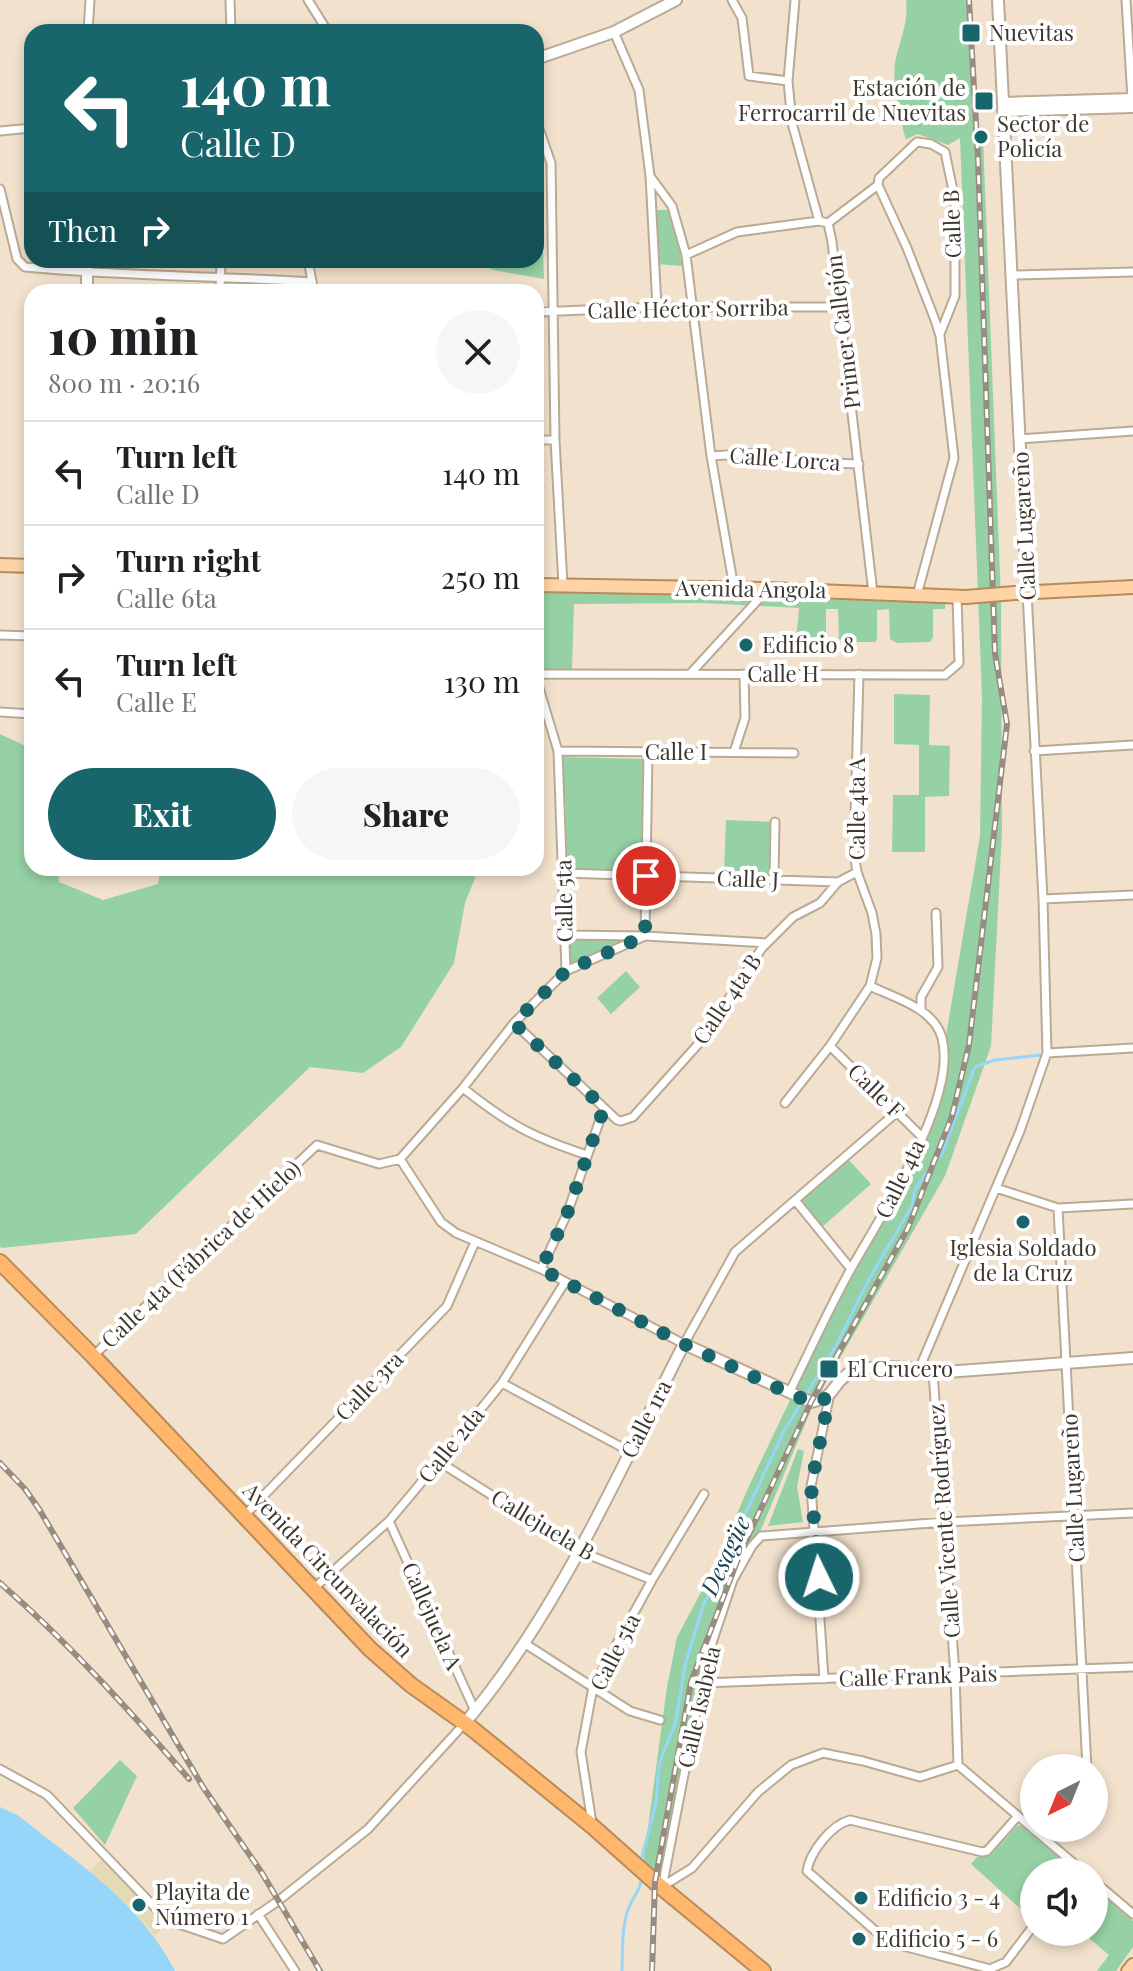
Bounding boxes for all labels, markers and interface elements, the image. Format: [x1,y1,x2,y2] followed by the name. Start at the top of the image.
[989,17,1074,47] place label: Nuevitas
[960,22,982,44] marker: Nuevitas
[180,46,331,121] text: 140 m
[48,56,152,160] icon: left
[738,72,966,127] place label: Estación de Ferrocarril de Nuevitas
[973,90,995,112] marker: Estación de Ferrocarril de Nuevitas
[997,108,1089,163] place label: Sector de Policía
[180,118,296,166] text: Calle D
[972,128,990,146] marker: Sector de Policía
[935,189,967,259] street label: Calle B
[133,208,177,252] icon: right
[48,210,117,250] text: Then
[818,253,866,411] street label: Primer Callejón
[587,291,789,325] street label: Calle Héctor Sorriba
[48,303,198,367] text: 10 min
[436,310,520,394] button: close
[48,365,200,400] text: 800 m · 20:16
[116,436,237,476] text: Turn left
[729,439,842,477] street label: Calle Lorca
[48,451,92,495] icon: left
[1004,451,1042,601] street label: Calle Lugareño
[442,453,520,493] text: 140 m
[116,476,200,511] text: Calle D
[116,540,261,580] text: Turn right
[48,555,92,599] icon: right
[441,557,520,597] text: 250 m
[674,572,827,604] street label: Avenida Angola
[116,580,217,615] text: Calle 6ta
[762,629,854,659] place label: Edificio 8
[737,636,755,654] marker: Edificio 8
[116,644,237,684] text: Turn left
[747,658,819,688] street label: Calle H
[48,659,92,703] icon: left
[444,661,520,701] text: 130 m
[116,684,197,719] text: Calle E
[645,736,707,766] street label: Calle I
[841,758,871,860] street label: Calle 4ta A
[48,768,276,860] button: Exit
[292,768,520,860] button: Share
[612,842,680,910] pin
[624,854,668,898] icon: arrive
[547,859,579,943] street label: Calle 5ta
[716,862,780,894] street label: Calle J
[685,947,767,1050] street label: Calle 4ta B
[842,1056,911,1125] street label: Calle F
[867,1134,931,1223] street label: Calle 4ta
[94,1153,307,1354] street label: Calle 4ta (Fábrica de Hielo)
[1014,1213,1032,1231] marker: Iglesia Soldado de la Cruz
[950,1232,1096,1287] place label: Iglesia Soldado de la Cruz
[328,1344,409,1427] street label: Calle 3ra
[847,1353,953,1383] place label: El Crucero
[818,1358,840,1380] marker: El Crucero
[613,1374,678,1463] street label: Calle 1ra
[410,1400,490,1489] street label: Calle 2da
[920,1403,966,1639] street label: Calle Vicente Rodríguez
[1053,1413,1091,1563] street label: Calle Lugareño
[236,1475,420,1663] street label: Avenida Circunvalación
[486,1482,601,1567] street label: Callejuela B
[691,1510,756,1601] water label: Desagüe
[777,1535,861,1619] position arrow
[396,1557,470,1674] street label: Callejuela A
[582,1608,646,1695] street label: Calle 5ta
[669,1643,727,1771] street label: Calle Isabela
[838,1657,998,1693] street label: Calle Frank Pais
[1020,1754,1108,1842] north arrow
[1020,1754,1108,1946] map controls
[1020,1858,1108,1946] button: sound
[155,1876,250,1931] place label: Playita de Número 1
[877,1882,1000,1912] place label: Edificio 3 - 4
[852,1889,870,1907] marker: Edificio 3 - 4
[130,1896,148,1914] marker: Playita de Número 1
[875,1923,998,1953] place label: Edificio 5 - 6
[850,1930,868,1948] marker: Edificio 5 - 6

